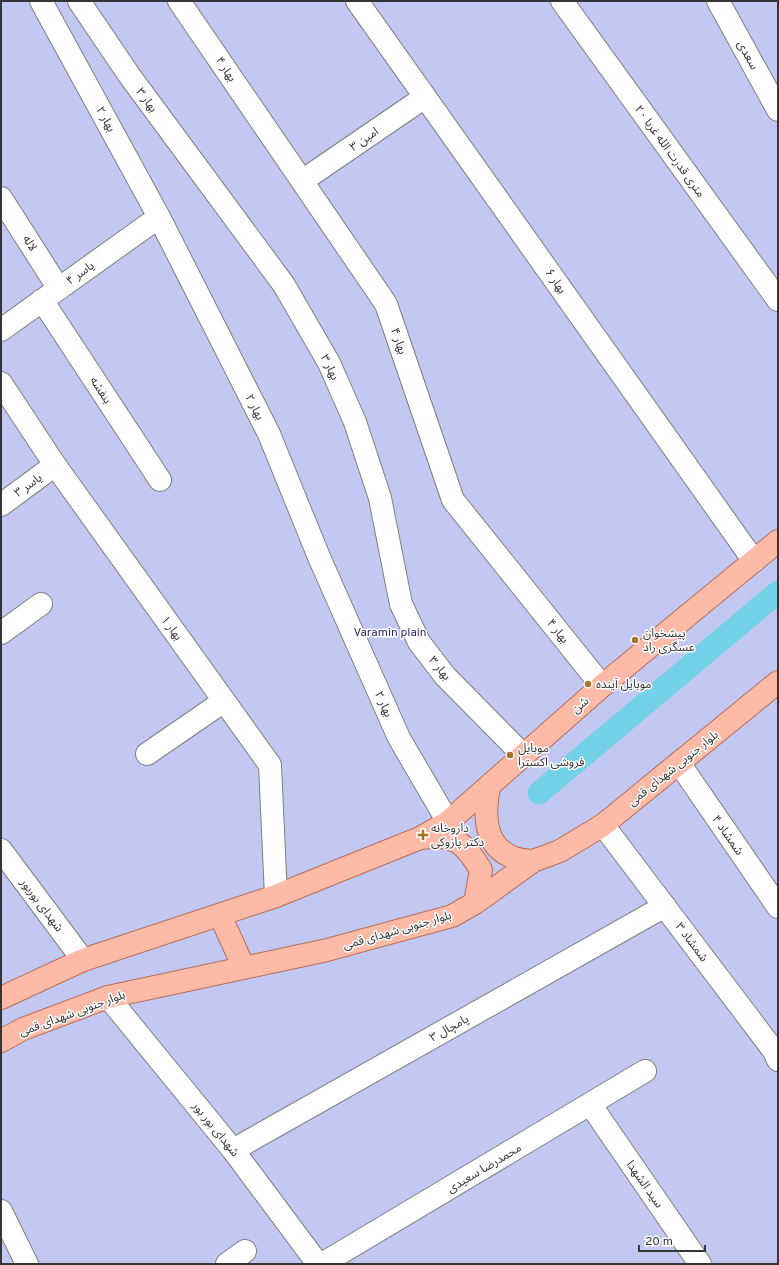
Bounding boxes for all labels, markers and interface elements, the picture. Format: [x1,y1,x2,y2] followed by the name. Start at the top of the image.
[733,38,762,73] street label: سعدی
[211,54,239,85] street label: بهار ۴
[132,85,161,116] street label: بهار ۳
[630,102,708,201] street label: ۲۰ متری قدرت الله غربا
[92,104,119,135] street label: بهار ۲
[347,124,382,156] street label: امین ۳
[18,233,40,255] street label: لاله
[63,258,98,289] street label: یاسر ۴
[541,266,569,297] street label: بهار ۶
[386,326,410,357] street label: بهار ۴
[316,352,342,383] street label: بهار ۳
[85,374,115,407] street label: بنفشه
[241,392,267,423] street label: بهار ۲
[11,470,46,501] street label: یاسر ۳
[157,613,186,644] street label: بهار ۱
[543,616,572,647] street label: بهار ۴
[353,625,427,641] park label: Varamin plain
[643,626,695,656] place label: پیشخوان عسگری راد
[630,635,640,645] marker: پیشخوان عسگری راد
[424,653,454,684] street label: بهار ۳
[596,677,652,693] place label: موبایل آینده
[583,679,593,689] marker: موبایل آینده
[370,689,396,720] street label: بهار ۲
[569,694,593,718] street label: شن
[625,727,722,810] street label: بلوار جنوبی شهدای قمی
[518,741,584,771] place label: موبایل فروشی اکسترا
[505,750,515,760] marker: موبایل فروشی اکسترا
[708,812,747,859] street label: شمشاد ۴
[431,821,485,851] place label: داروخانه دکتر پازوکی
[418,830,428,840] marker: داروخانه دکتر پازوکی
[15,875,67,936] street label: شهدای بوربور
[341,908,453,954] street label: بلوار جنوبی شهدای قمی
[671,920,711,966] street label: شمشاد ۳
[17,987,128,1041] street label: بلوار جنوبی شهدای قمی
[427,1012,472,1046] street label: پامچال ۳
[188,1098,242,1160] street label: شهدای بور بور
[444,1140,525,1197] street label: محمدرضا سعیدی
[622,1158,666,1212] street label: سید الشهدا
[639,1227,705,1253] scale bar
[645,1234,673,1250] text: 20 m

